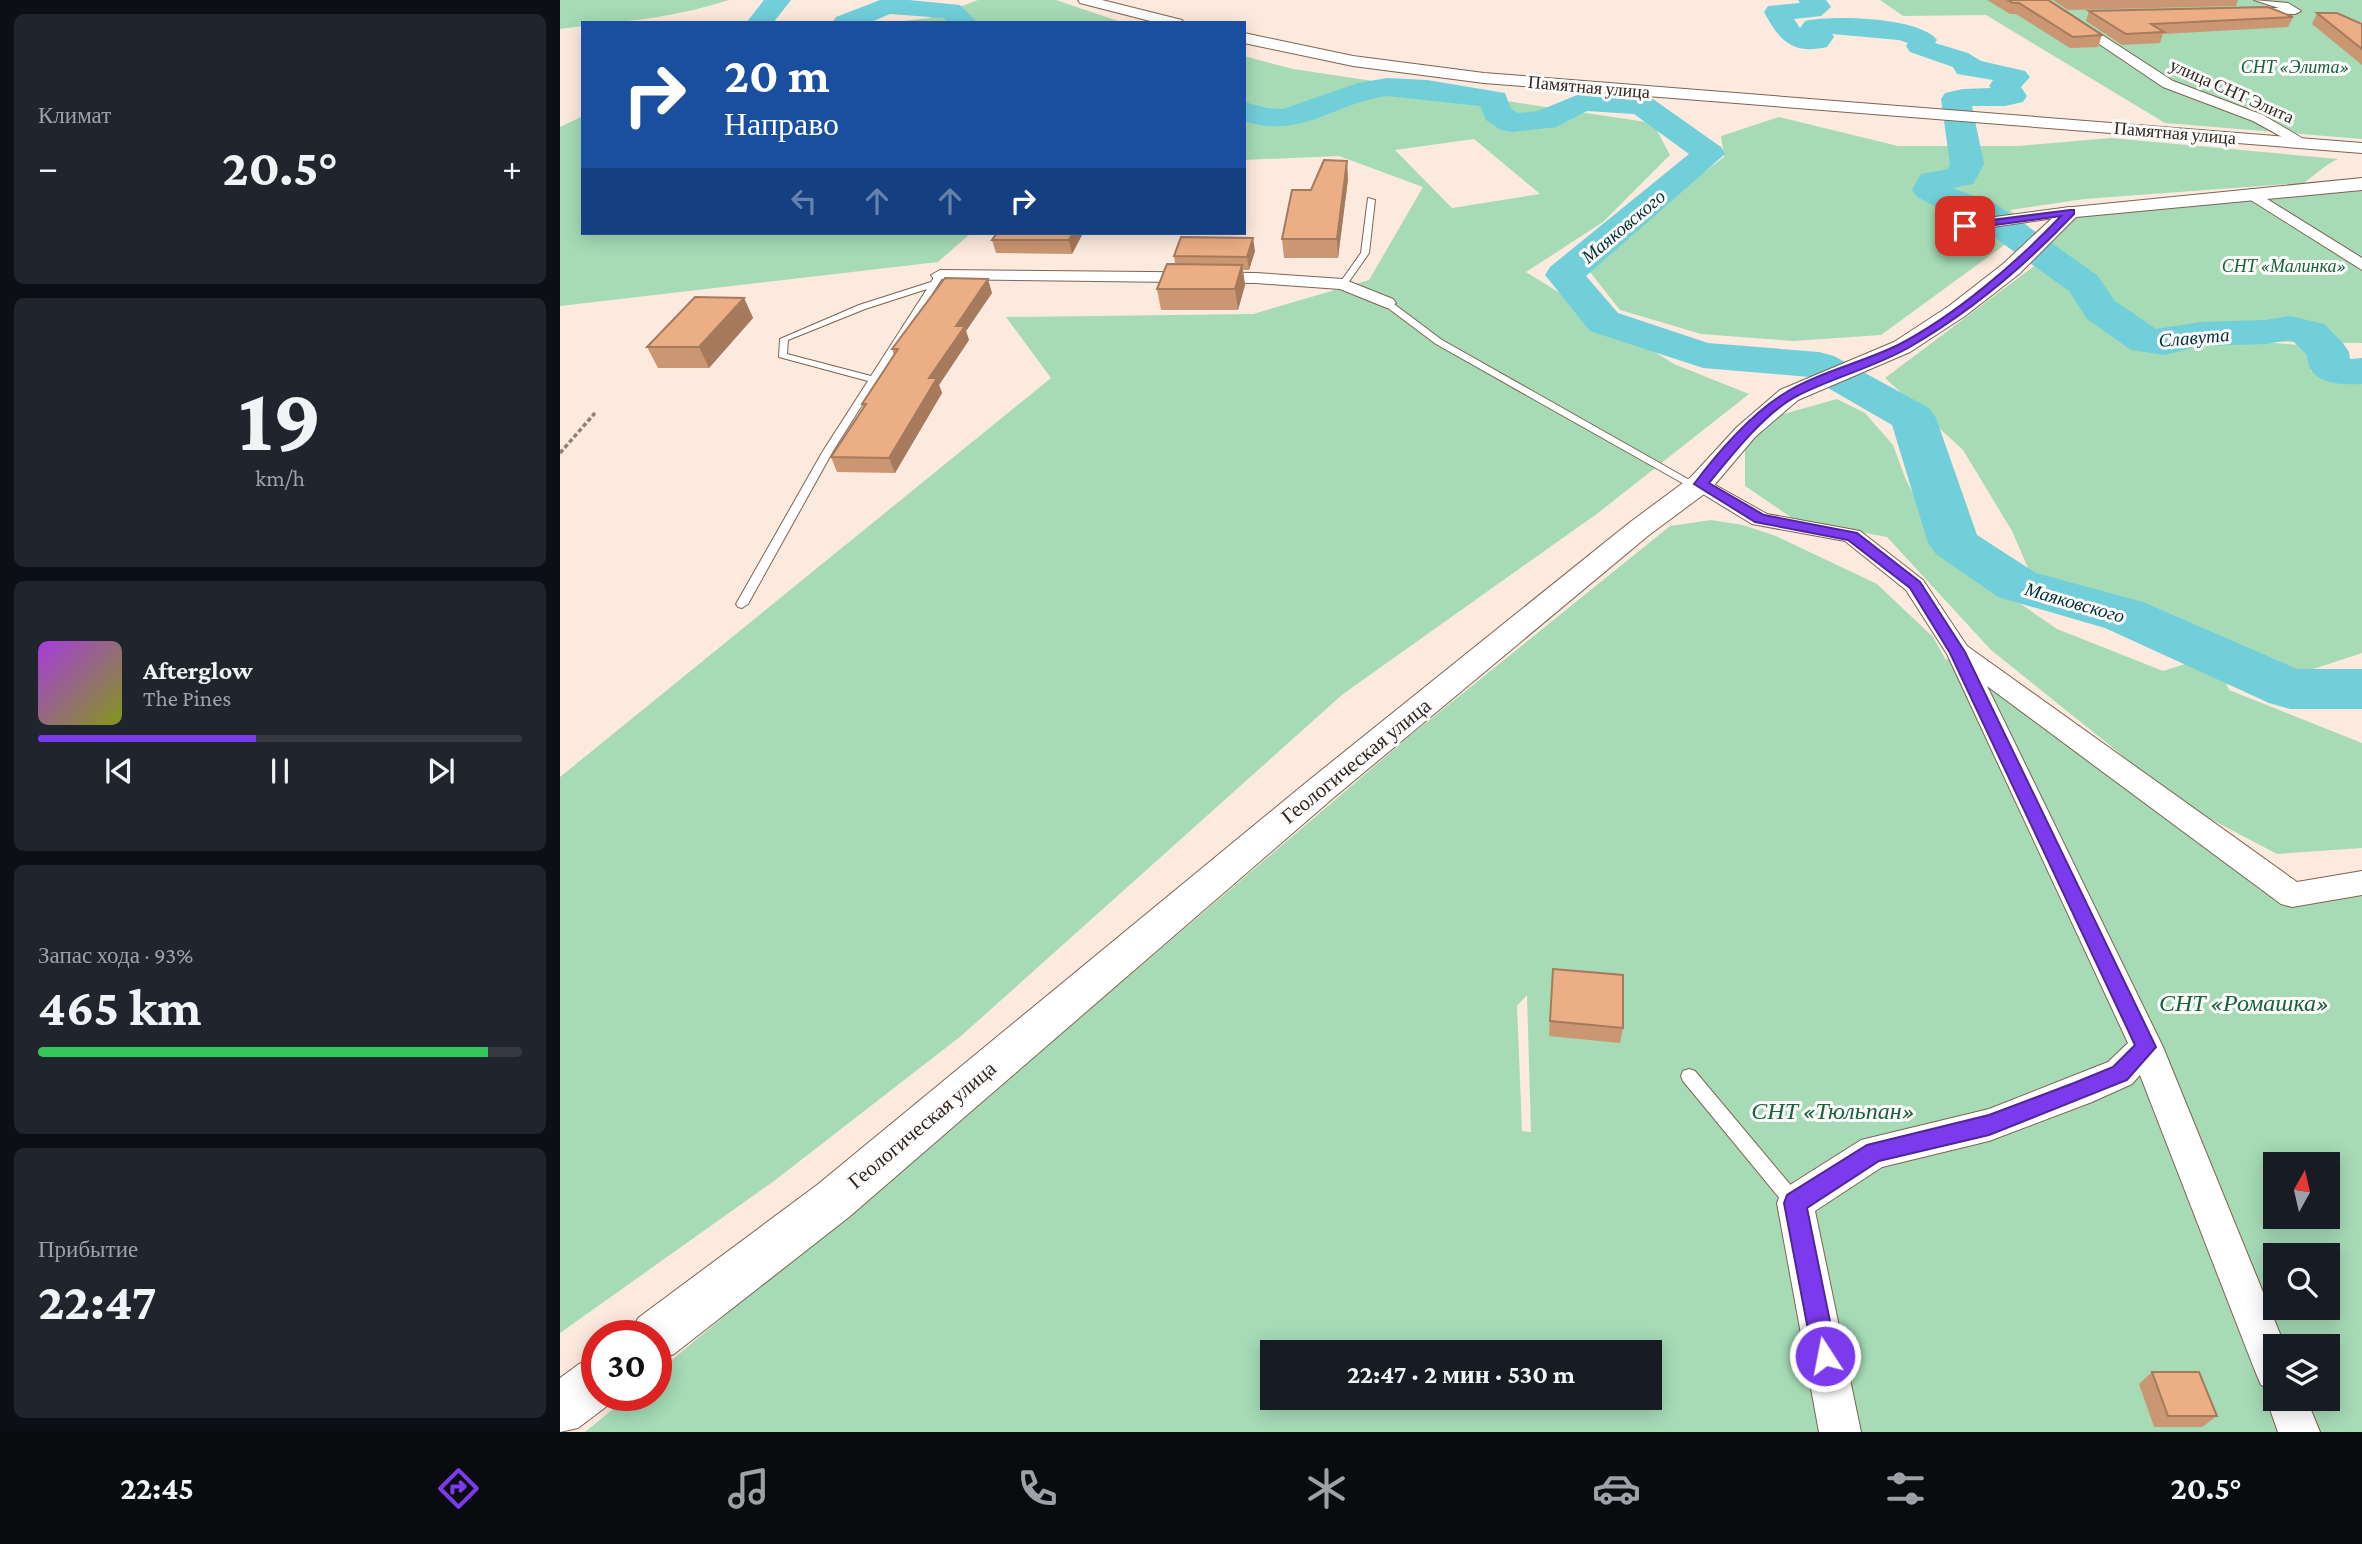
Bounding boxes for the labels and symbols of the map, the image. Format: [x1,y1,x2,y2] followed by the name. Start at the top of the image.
[2167,55,2297,127] street label: улица СНТ Элита
[2241,57,2349,77] park label: СНТ «Элита»
[1527,72,1651,102] street label: Памятная улица
[2113,118,2237,148] street label: Памятная улица
[1577,185,1669,268] water label: Маяковского
[1935,196,1995,256] pin
[2222,256,2346,276] park label: СНТ «Малинка»
[2158,324,2230,351] water label: Славута
[2022,578,2127,627] water label: Маяковского
[1276,693,1436,829] street label: Геологическая улица
[2159,989,2329,1016] park label: СНТ «Ромашка»
[843,1056,1001,1194] street label: Геологическая улица
[1751,1097,1915,1124] park label: СНТ «Тюльпан»
[2263,1152,2340,1228] north arrow
[1788,1319,1862,1393] position arrow
[581,1320,672,1411] speed limit sign: 30

